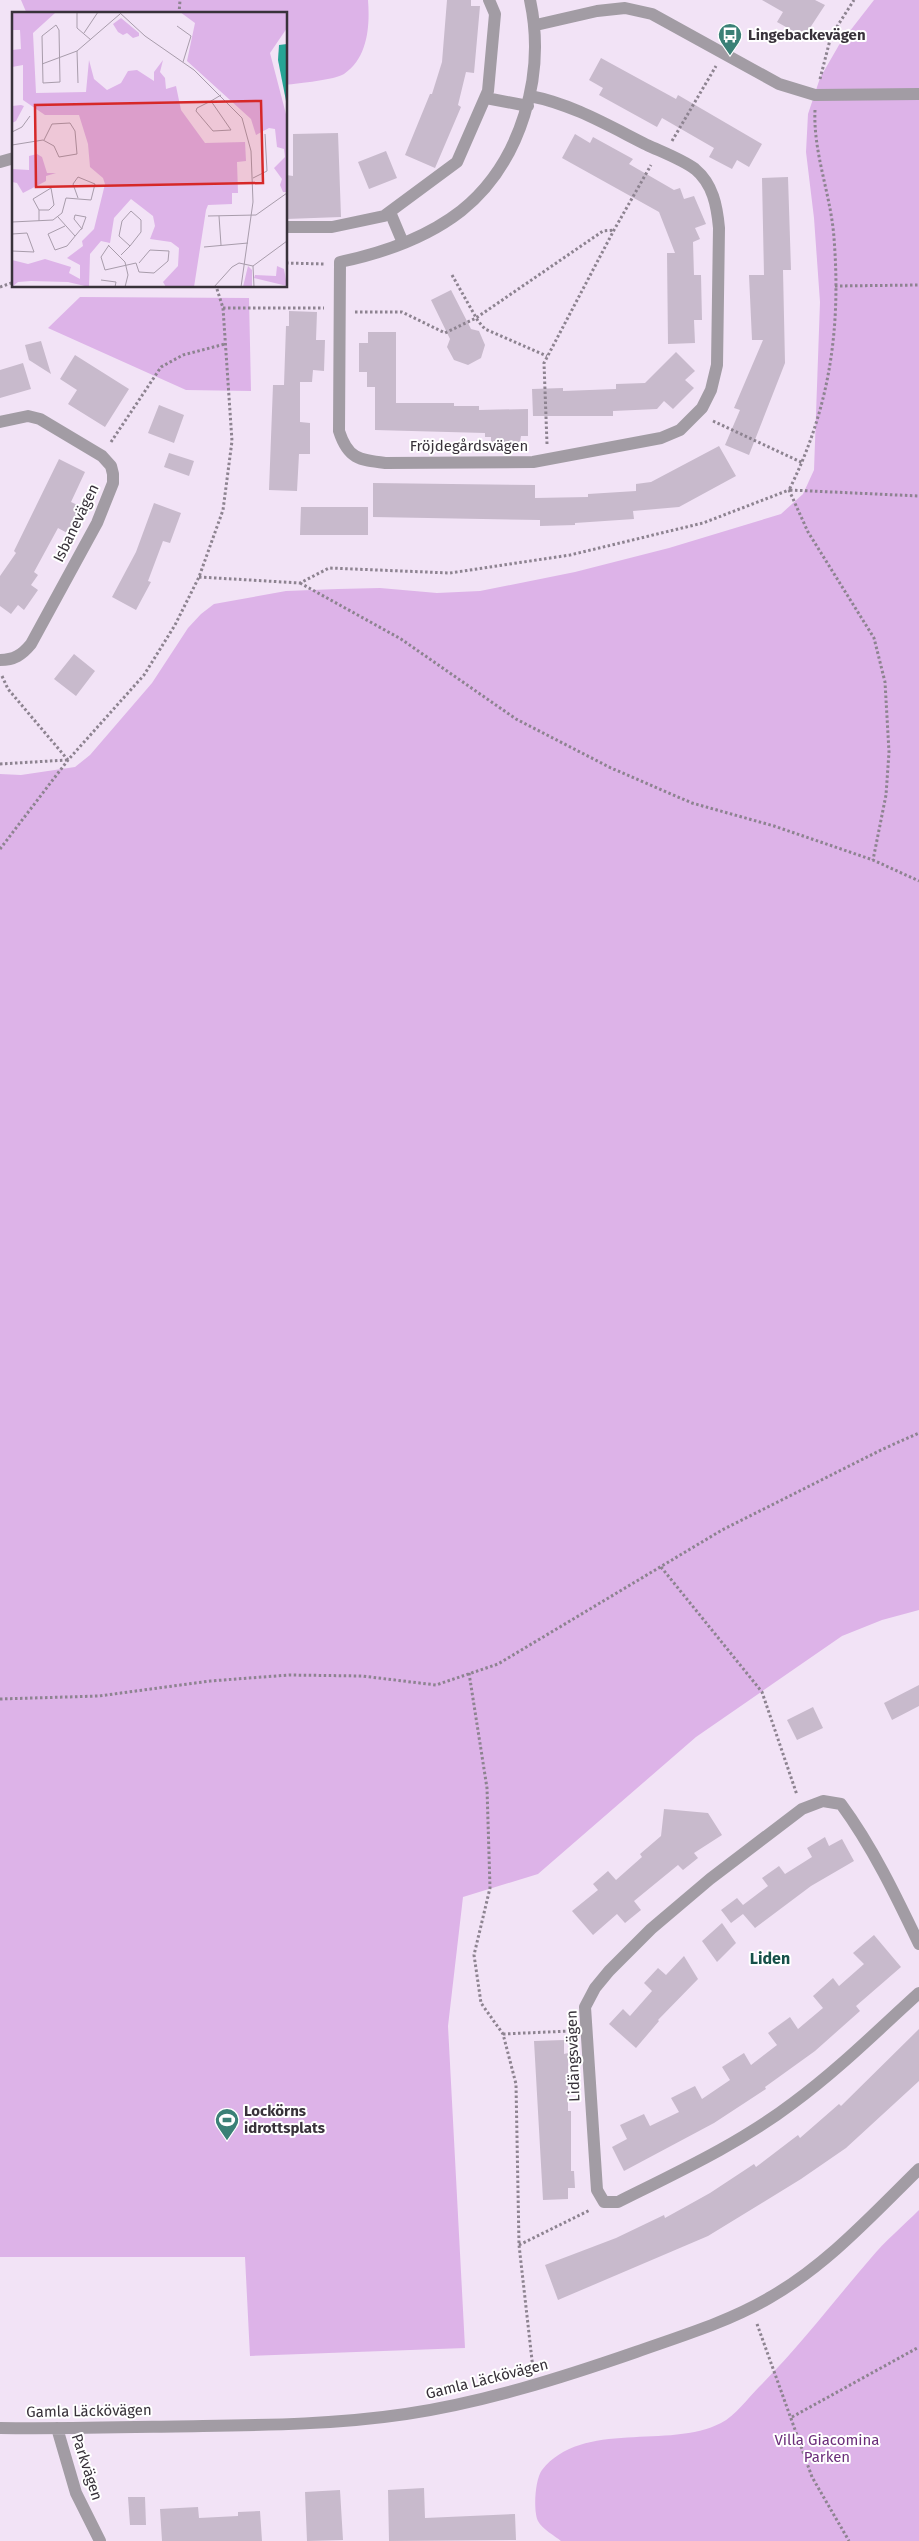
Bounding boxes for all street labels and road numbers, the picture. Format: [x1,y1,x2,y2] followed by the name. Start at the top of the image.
[410,437,528,455] street label: Fröjdegårdsvägen
[49,481,103,565] street label: Isbanevägen
[562,2010,584,2102] street label: Lidängsvägen
[424,2355,550,2403] street label: Gamla Läckövägen
[26,2401,152,2421] street label: Gamla Läckövägen
[68,2431,106,2503] street label: Parkvägen

